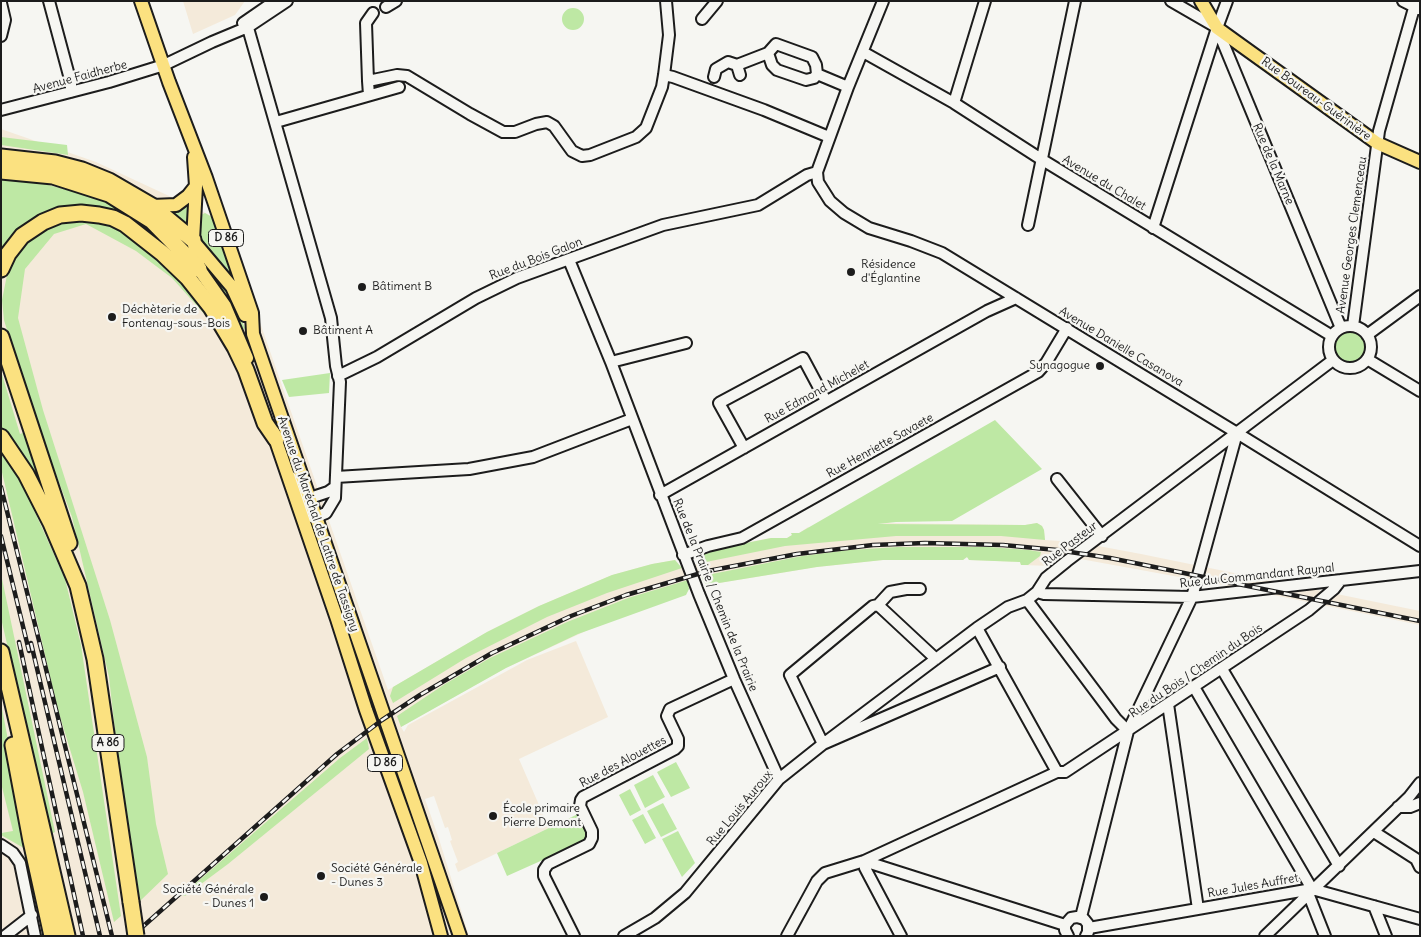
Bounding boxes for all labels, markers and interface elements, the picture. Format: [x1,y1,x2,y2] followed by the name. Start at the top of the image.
[1258,54,1374,144] street label: Rue Boureau-Guérinière
[31,57,129,97] street label: Avenue Faidherbe
[1249,121,1297,207] street label: Rue de la Marne
[1060,152,1148,214] street label: Avenue du Chalet
[1334,156,1370,314] street label: Avenue Georges Clemenceau
[208,230,244,247] road number: D 86
[488,235,584,283] street label: Rue du Bois Galon
[861,258,920,286] place label: Résidence d'Églantine
[845,266,857,278] marker: Résidence d'Églantine
[372,280,432,294] place label: Bâtiment B
[356,281,368,293] marker: Bâtiment B
[122,303,230,331] place label: Déchèterie de Fontenay-sous-Bois
[1056,304,1186,390] street label: Avenue Danielle Casanova
[106,311,118,323] marker: Déchèterie de Fontenay-sous-Bois
[313,324,373,338] place label: Bâtiment A
[297,325,309,337] marker: Bâtiment A
[762,357,872,427] street label: Rue Edmond Michelet
[1029,359,1090,373] place label: Synagogue
[1094,360,1106,372] marker: Synagogue
[824,411,936,481] street label: Rue Henriette Savaete
[274,414,362,634] street label: Avenue du Maréchal de Lattre de Tassigny
[670,496,760,694] street label: Rue de la Prairie / Chemin de la Prairie
[1040,519,1100,569] street label: Rue Pasteur
[1179,561,1335,591] street label: Rue du Commandant Raynal
[1127,621,1265,721] street label: Rue du Bois / Chemin du Bois
[577,733,669,791] street label: Rue des Alouettes
[92,734,124,751] road number: A 86
[368,754,402,771] road number: D 86
[704,767,776,849] street label: Rue Louis Auroux
[503,802,581,830] place label: École primaire Pierre Demont
[487,810,499,822] marker: École primaire Pierre Demont
[331,862,422,890] place label: Société Générale - Dunes 3
[315,870,327,882] marker: Société Générale - Dunes 3
[1206,871,1300,901] street label: Rue Jules Auffret
[163,883,254,911] place label: Société Générale - Dunes 1
[258,891,270,903] marker: Société Générale - Dunes 1

